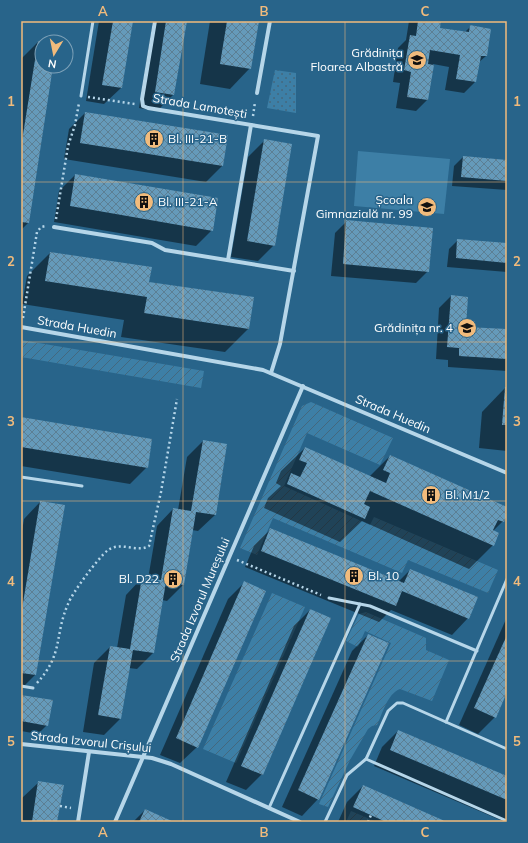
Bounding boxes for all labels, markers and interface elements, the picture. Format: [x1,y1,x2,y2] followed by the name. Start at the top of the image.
[98,3,108,19] text: A
[260,3,269,19] text: B
[421,3,430,19] text: C
[34,34,74,74] north arrow
[310,45,403,74] place label: Grădinița Floarea Albastră
[406,49,428,71] school or university icon: Grădinița Floarea Albastră
[47,56,58,71] text: N
[152,90,248,122] street label: Strada Lamotești
[7,93,15,109] text: 1
[513,93,521,109] text: 1
[143,128,165,150] building icon: Bl. III-21-B
[168,131,227,146] place label: Bl. III-21-B
[133,191,155,213] building icon: Bl. III-21-A
[316,192,413,221] place label: Școala Gimnazială nr. 99
[158,194,218,209] place label: Bl. III-21-A
[416,196,438,218] school or university icon: Școala Gimnazială nr. 99
[7,253,15,269] text: 2
[513,253,521,269] text: 2
[36,312,118,341] street label: Strada Huedin
[456,317,478,339] school or university icon: Grădinița nr. 4
[374,320,453,336] place label: Grădinița nr. 4
[353,391,433,436] street label: Strada Huedin
[7,413,15,429] text: 3
[513,413,521,429] text: 3
[420,484,442,506] building icon: Bl. M1/2
[445,487,490,502] place label: Bl. M1/2
[166,535,234,665] street label: Strada Izvorul Mureșului
[343,565,365,587] building icon: Bl. 10
[162,568,184,590] building icon: Bl. D22
[368,568,399,583] place label: Bl. 10
[119,571,159,586] place label: Bl. D22
[7,573,15,589] text: 4
[513,573,521,589] text: 4
[30,728,152,756] street label: Strada Izvorul Crișului
[7,733,15,749] text: 5
[513,733,521,749] text: 5
[98,824,108,840] text: A
[260,824,269,840] text: B
[421,824,430,840] text: C

